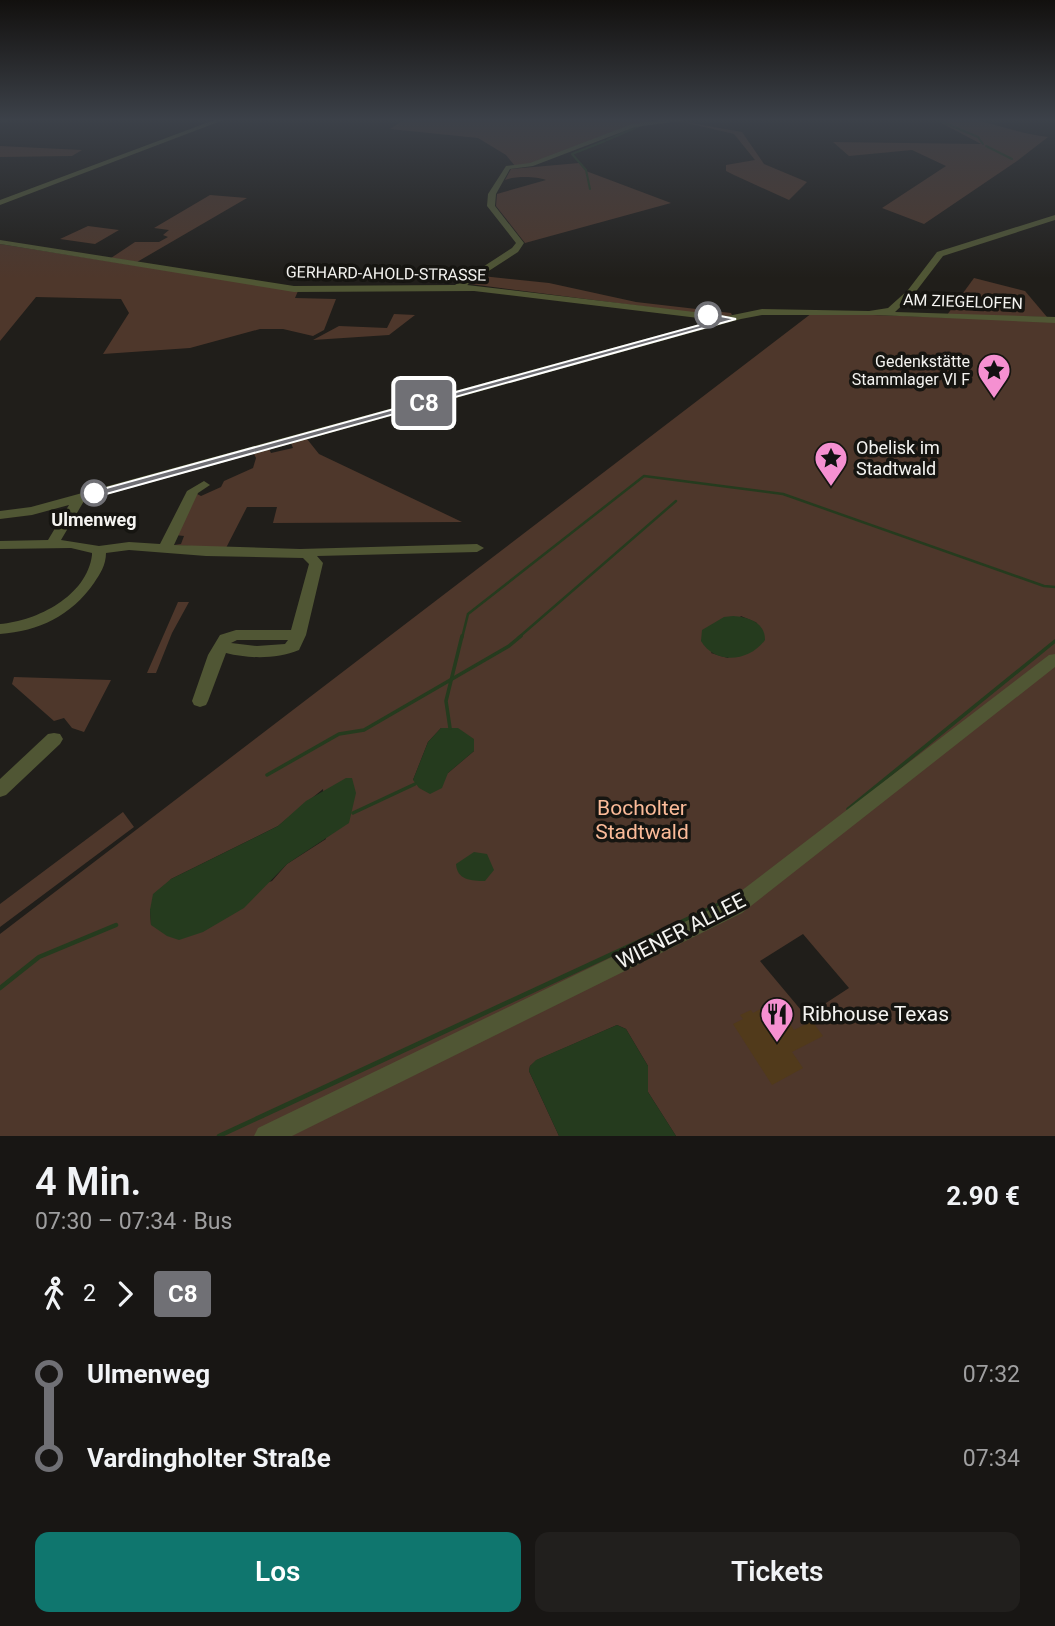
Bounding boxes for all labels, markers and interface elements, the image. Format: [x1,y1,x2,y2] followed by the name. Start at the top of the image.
[286,262,486,285] street label: GERHARD-AHOLD-STRASSE
[903,290,1023,313] street label: AM ZIEGELOFEN
[695,302,721,328] unlabelled marker
[975,351,1013,400] place icon: Gedenkstätte Stammlager VI F
[852,352,970,389] place label: Gedenkstätte Stammlager VI F
[392,380,456,426] line badge: C8
[409,389,439,417] text: C8
[856,437,940,479] place label: Obelisk im Stadtwald
[812,439,850,488] place icon: Obelisk im Stadtwald
[81,480,107,506] marker: Ulmenweg
[51,509,137,530] place label: Ulmenweg
[595,796,689,844] park label: Bocholter Stadtwald
[612,888,750,974] street label: WIENER ALLEE
[758,995,796,1044] restaurant icon: Ribhouse Texas
[802,1002,949,1026] place label: Ribhouse Texas
[35,1160,141,1204] text: 4 Min.
[946,1181,1020,1211] text: 2.90 €
[35,1208,232,1235] text: 07:30 – 07:34 · Bus
[35,1275,73,1313] icon: walk
[106,1275,144,1313] icon: forward
[83,1280,96,1307] text: 2
[168,1280,197,1308] text: C8
[87,1359,210,1389] text: Ulmenweg
[963,1361,1020,1388] text: 07:32
[87,1443,331,1473] text: Vardingholter Straße
[963,1445,1020,1472] text: 07:34
[35,1532,521,1612] button: Los
[535,1532,1020,1612] button: Tickets

